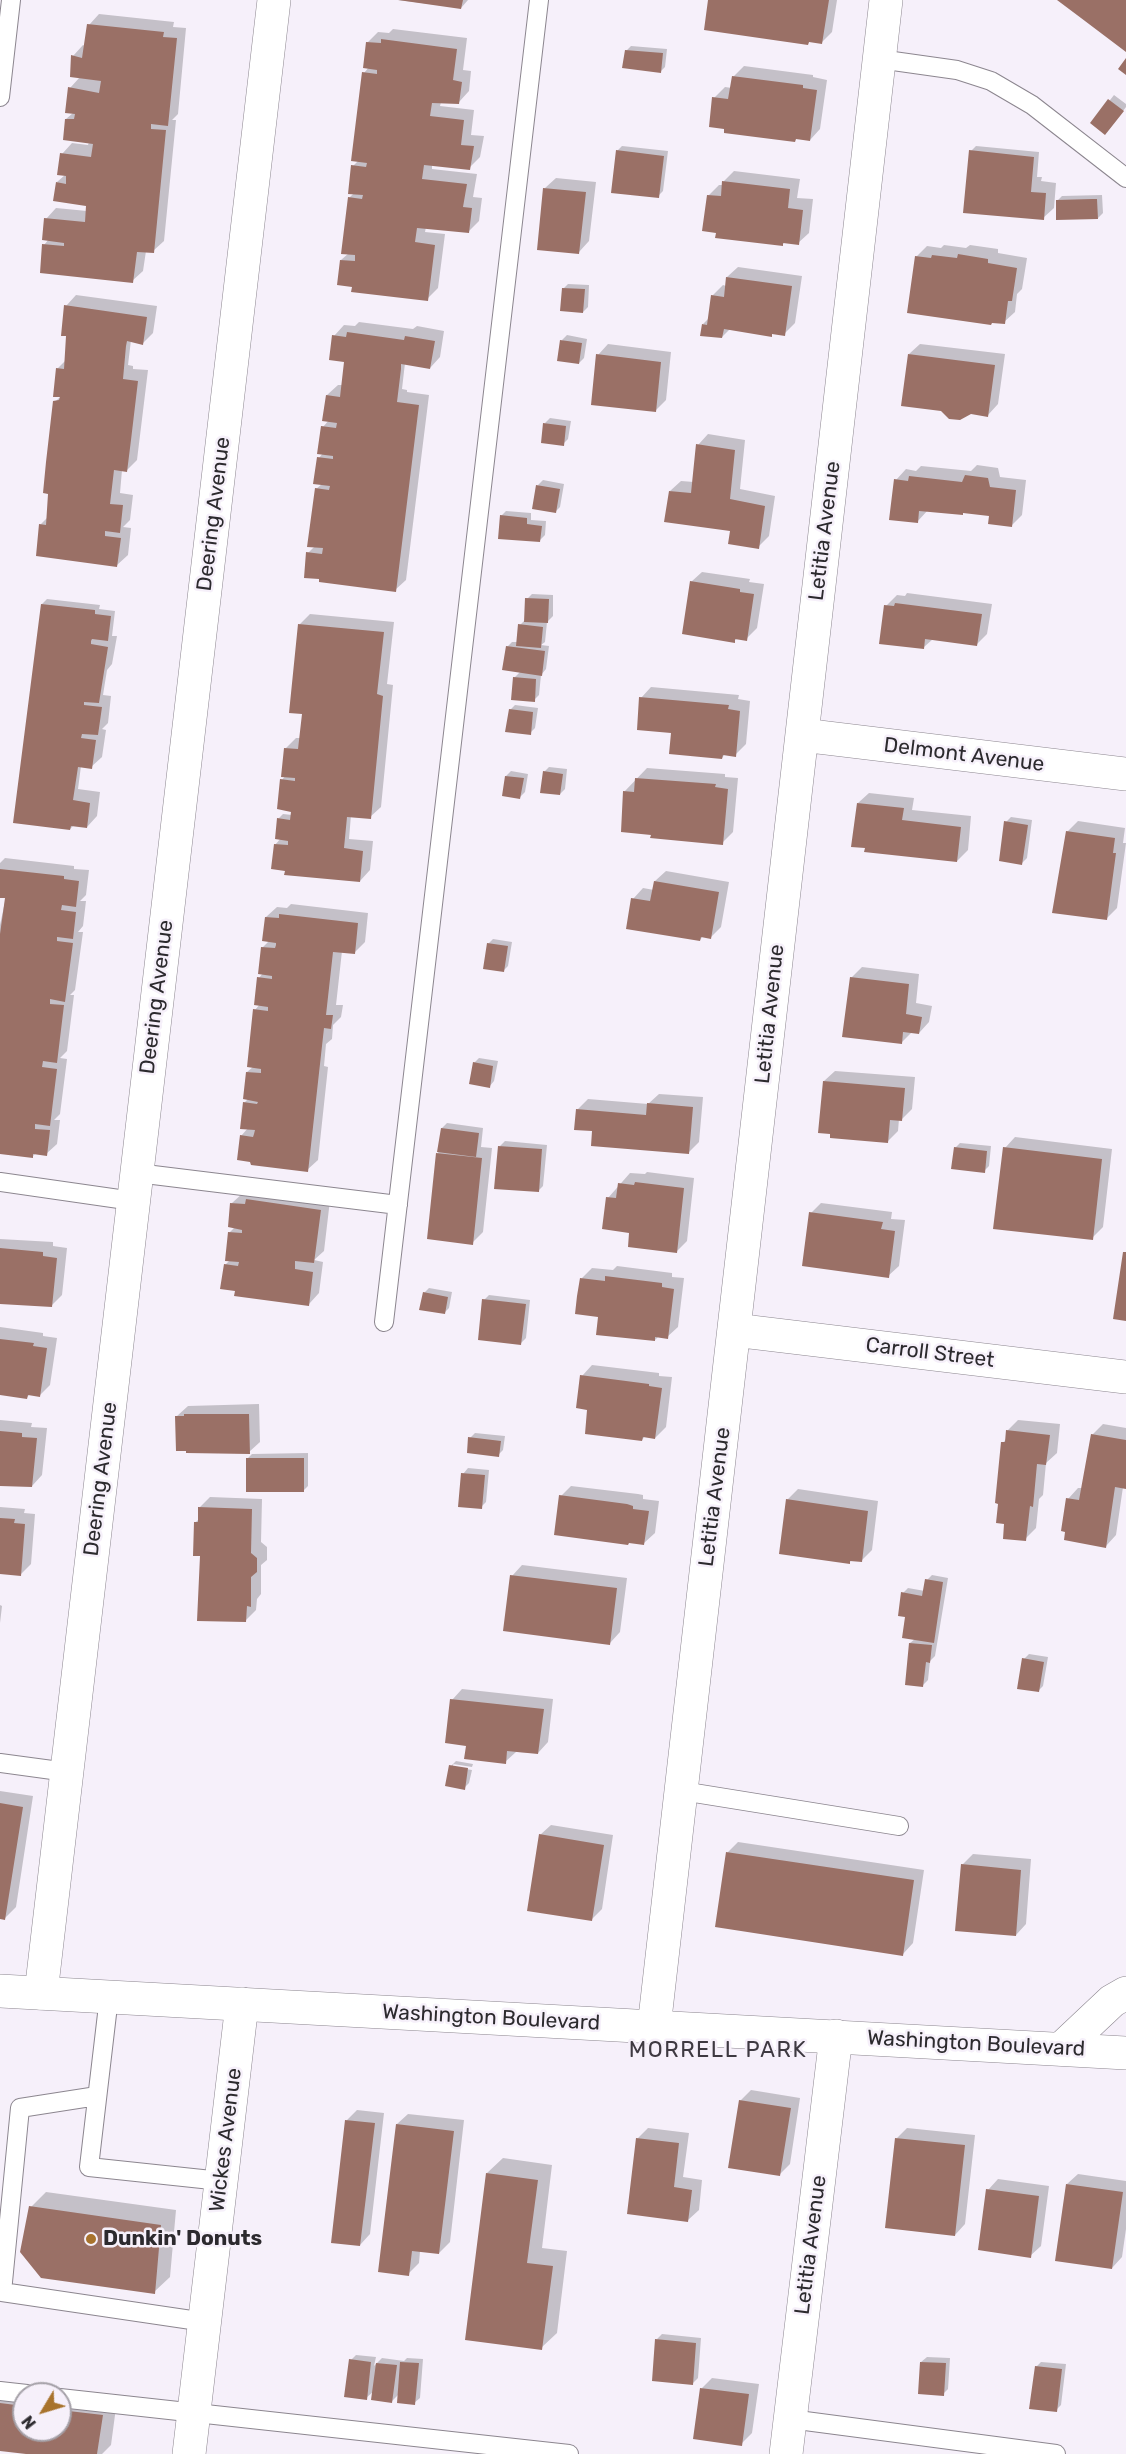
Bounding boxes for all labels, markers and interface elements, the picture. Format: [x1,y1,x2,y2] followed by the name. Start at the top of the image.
[192,436,236,592] street label: Deering Avenue
[804,460,846,602] street label: Letitia Avenue
[882,733,1046,777] street label: Delmont Avenue
[135,919,179,1075] street label: Deering Avenue
[750,943,790,1085] street label: Letitia Avenue
[864,1333,996,1373] street label: Carroll Street
[79,1401,123,1557] street label: Deering Avenue
[694,1426,736,1568] street label: Letitia Avenue
[381,2000,601,2036] street label: Washington Boulevard
[866,2026,1086,2062] street label: Washington Boulevard
[629,2038,807,2064] district label: MORRELL PARK
[205,2067,247,2213] street label: Wickes Avenue
[790,2174,832,2316] street label: Letitia Avenue
[103,2226,262,2252] place label: Dunkin' Donuts
[84,2232,98,2246] marker: Dunkin' Donuts
[12,2382,72,2442] north arrow
[18,2412,40,2433] text: N

